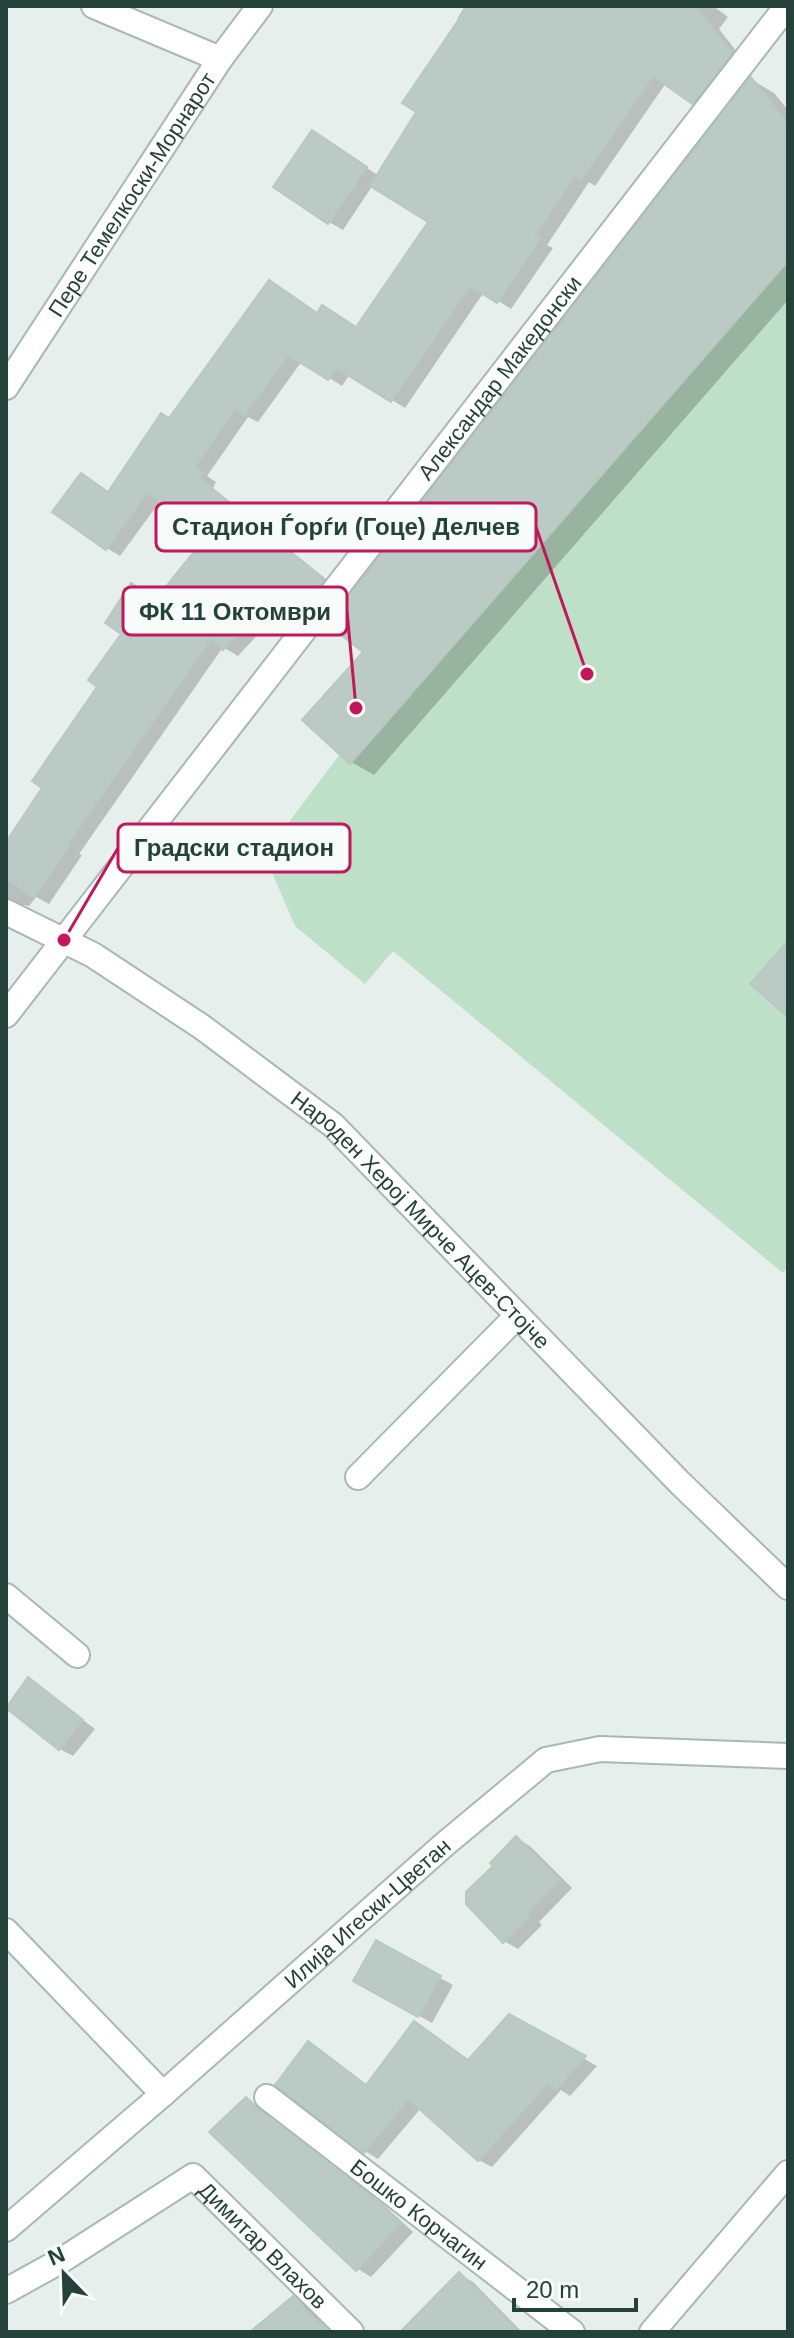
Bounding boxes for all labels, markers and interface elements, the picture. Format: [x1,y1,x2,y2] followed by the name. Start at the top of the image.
[43,68,221,321] street label: Пере Темелкоски-Морнарот
[413,271,586,485] street label: Александар Македонски
[156,503,536,551] callout: Стадион Ѓорѓи (Гоце) Делчев
[172,513,520,540] text: Стадион Ѓорѓи (Гоце) Делчев
[123,587,347,635] callout: ФК 11 Октомври
[139,598,331,625] text: ФК 11 Октомври
[118,824,350,872] callout: Градски стадион
[134,834,334,861] text: Градски стадион
[286,1086,555,1354] street label: Народен Херој Мирче Ацев-Стојче
[279,1833,456,1994] street label: Илија Игески-Цветан
[346,2154,492,2275] street label: Бошко Корчагин
[194,2177,332,2314] street label: Димитар Влахов
[24,2234,104,2314] north arrow
[44,2241,69,2271] text: N
[514,2262,636,2312] scale bar
[526,2276,579,2303] text: 20 m

